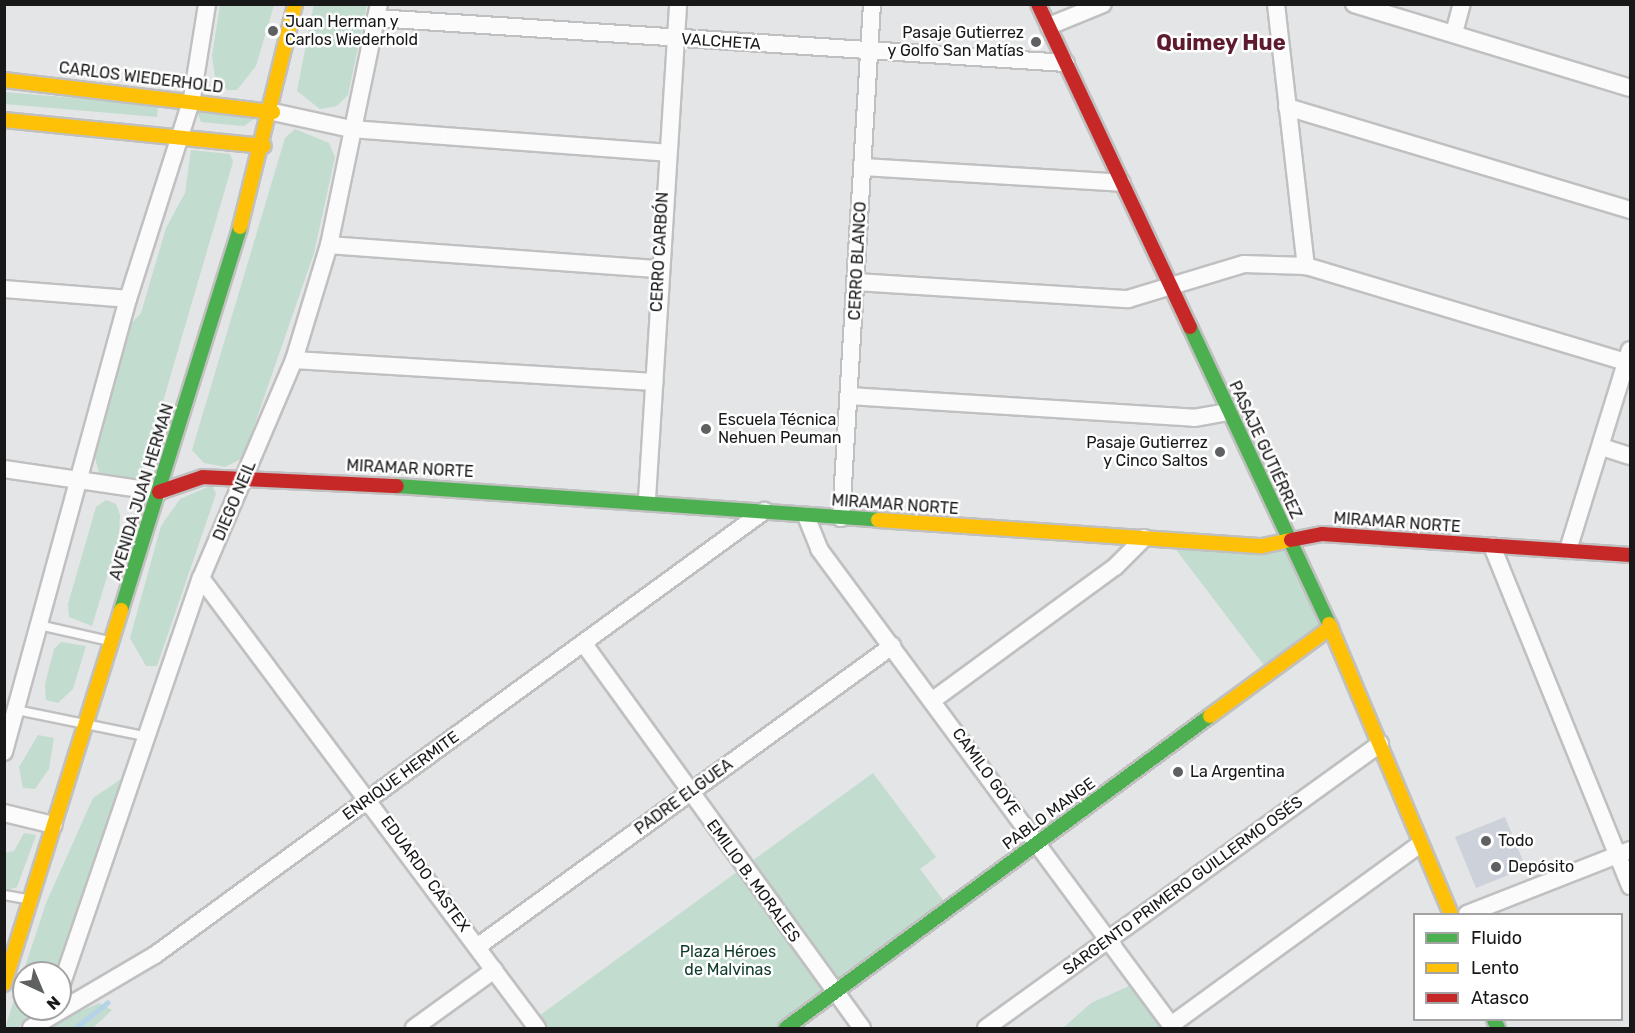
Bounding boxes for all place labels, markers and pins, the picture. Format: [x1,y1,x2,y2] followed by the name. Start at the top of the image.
[285,12,418,50] place label: Juan Herman y Carlos Wiederhold
[887,23,1024,61] place label: Pasaje Gutierrez y Golfo San Matías
[266,24,280,38] marker: Juan Herman y Carlos Wiederhold
[1029,35,1043,49] marker: Pasaje Gutierrez y Golfo San Matías
[718,410,842,448] place label: Escuela Técnica Nehuen Peuman
[699,422,713,436] marker: Escuela Técnica Nehuen Peuman
[1086,433,1208,471] place label: Pasaje Gutierrez y Cinco Saltos
[1213,445,1227,459] marker: Pasaje Gutierrez y Cinco Saltos
[1190,762,1285,782] place label: La Argentina
[1171,765,1185,779] marker: La Argentina
[1498,831,1534,851] place label: Todo
[1479,834,1493,848] marker: Todo
[1508,857,1574,877] place label: Depósito
[1489,860,1503,874] marker: Depósito

